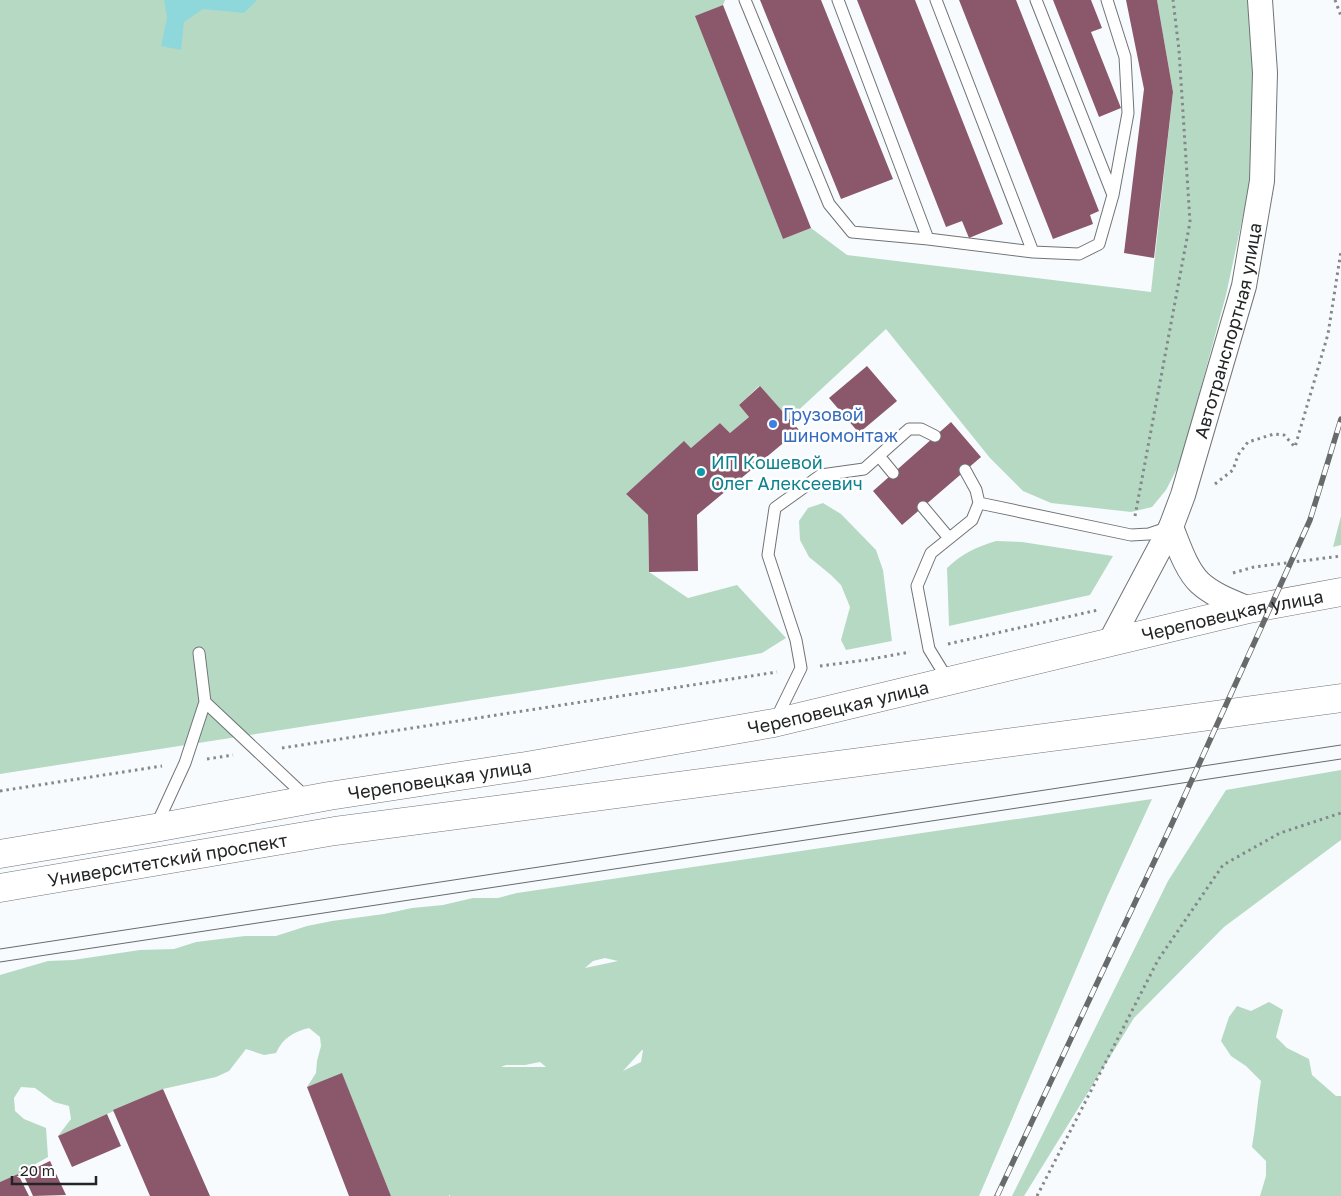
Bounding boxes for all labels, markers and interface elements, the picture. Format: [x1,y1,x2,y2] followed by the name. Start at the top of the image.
[1189,221,1266,441] street label: Автотранспортная улица
[783,403,898,446] place label: Грузовой шиномонтаж
[767,418,779,430] marker: Грузовой шиномонтаж
[711,451,863,494] place label: ИП Кошевой Олег Алексеевич
[695,466,707,478] marker: ИП Кошевой Олег Алексеевич
[1139,585,1325,645] street label: Череповецкая улица
[746,675,931,738] street label: Череповецкая улица
[346,754,533,804] street label: Череповецкая улица
[46,828,289,891] street label: Университетский проспект
[12,1154,96,1186] scale bar
[20,1161,55,1179] text: 20 m

